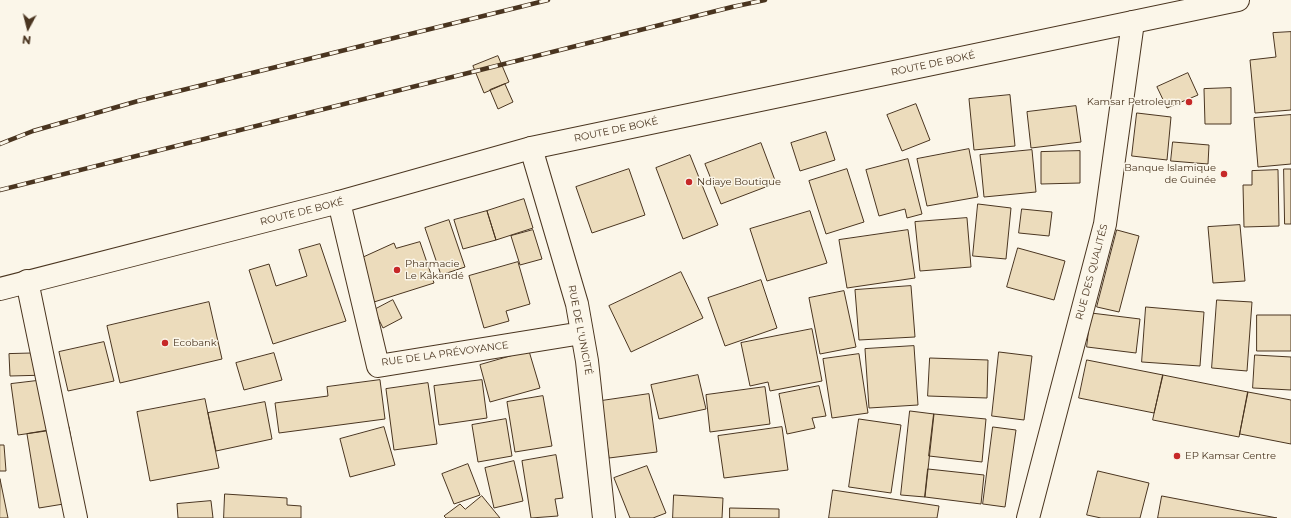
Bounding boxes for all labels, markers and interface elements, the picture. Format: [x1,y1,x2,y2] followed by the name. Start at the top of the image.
[8,8,48,48] north arrow
[21,32,32,47] text: N
[890,49,976,79] street label: ROUTE DE BOKÉ
[1087,96,1181,108] place label: Kamsar Petroleum
[1184,97,1194,107] marker: Kamsar Petroleum
[573,115,659,145] street label: ROUTE DE BOKÉ
[1124,162,1216,186] place label: Banque Islamique de Guinée
[1219,169,1229,179] marker: Banque Islamique de Guinée
[697,176,781,188] place label: Ndiaye Boutique
[684,177,694,187] marker: Ndiaye Boutique
[259,196,345,228] street label: ROUTE DE BOKÉ
[1073,223,1111,321] street label: RUE DES QUALITÉS
[405,258,464,282] place label: Pharmacie Le Kakandé
[392,265,402,275] marker: Pharmacie Le Kakandé
[565,284,595,376] street label: RUE DE L'UNICITÉ
[173,337,217,349] place label: Ecobank
[160,338,170,348] marker: Ecobank
[381,339,509,369] street label: RUE DE LA PRÉVOYANCE
[1185,450,1276,462] place label: EP Kamsar Centre
[1172,451,1182,461] marker: EP Kamsar Centre

